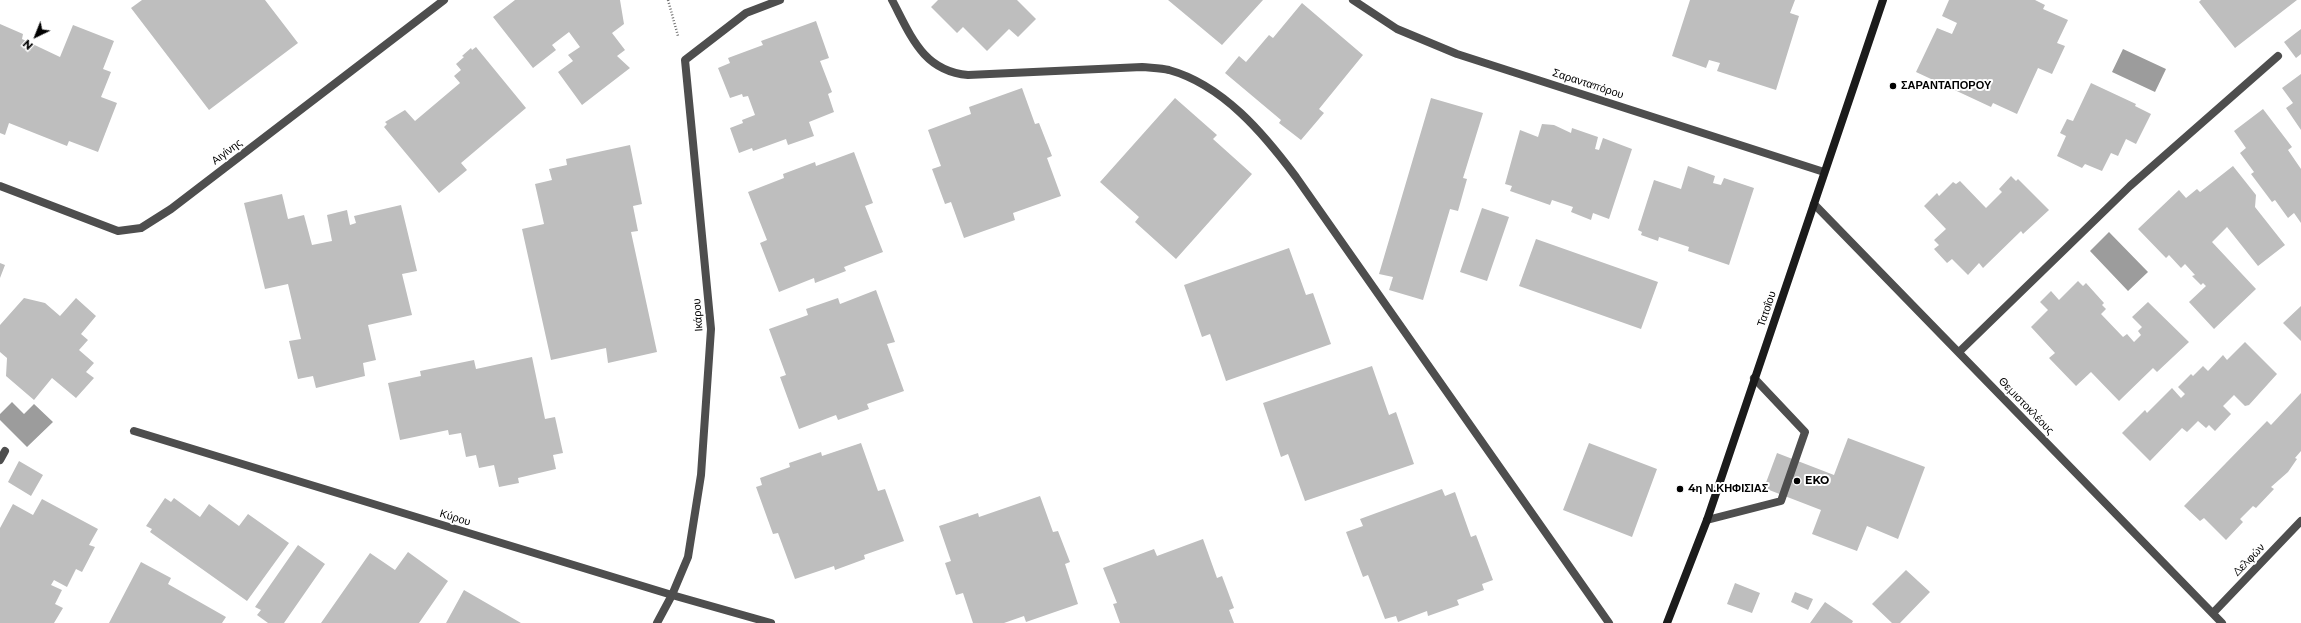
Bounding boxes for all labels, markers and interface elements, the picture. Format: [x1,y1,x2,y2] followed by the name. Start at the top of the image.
[16,16,56,56] north arrow
[20,37,36,53] text: N
[1551,66,1625,102] street label: Σαρανταπόρου
[1901,79,1991,93] place label: ΣΑΡΑΝΤΑΠΟΡΟΥ
[1888,81,1898,91] marker: ΣΑΡΑΝΤΑΠΟΡΟΥ
[209,136,245,168] street label: Αιγίνης
[1755,289,1779,329] street label: Τατοΐου
[690,298,706,332] street label: Ικάρου
[1995,375,2057,437] street label: Θεμιστοκλέους
[1805,474,1829,488] place label: EKO
[1792,476,1802,486] marker: EKO
[1688,482,1768,496] place label: 4η Ν.ΚΗΦΙΣΙΑΣ
[1675,484,1685,494] marker: 4η Ν.ΚΗΦΙΣΙΑΣ
[438,507,472,529] street label: Κύρου
[2230,541,2268,579] street label: Δελφών

